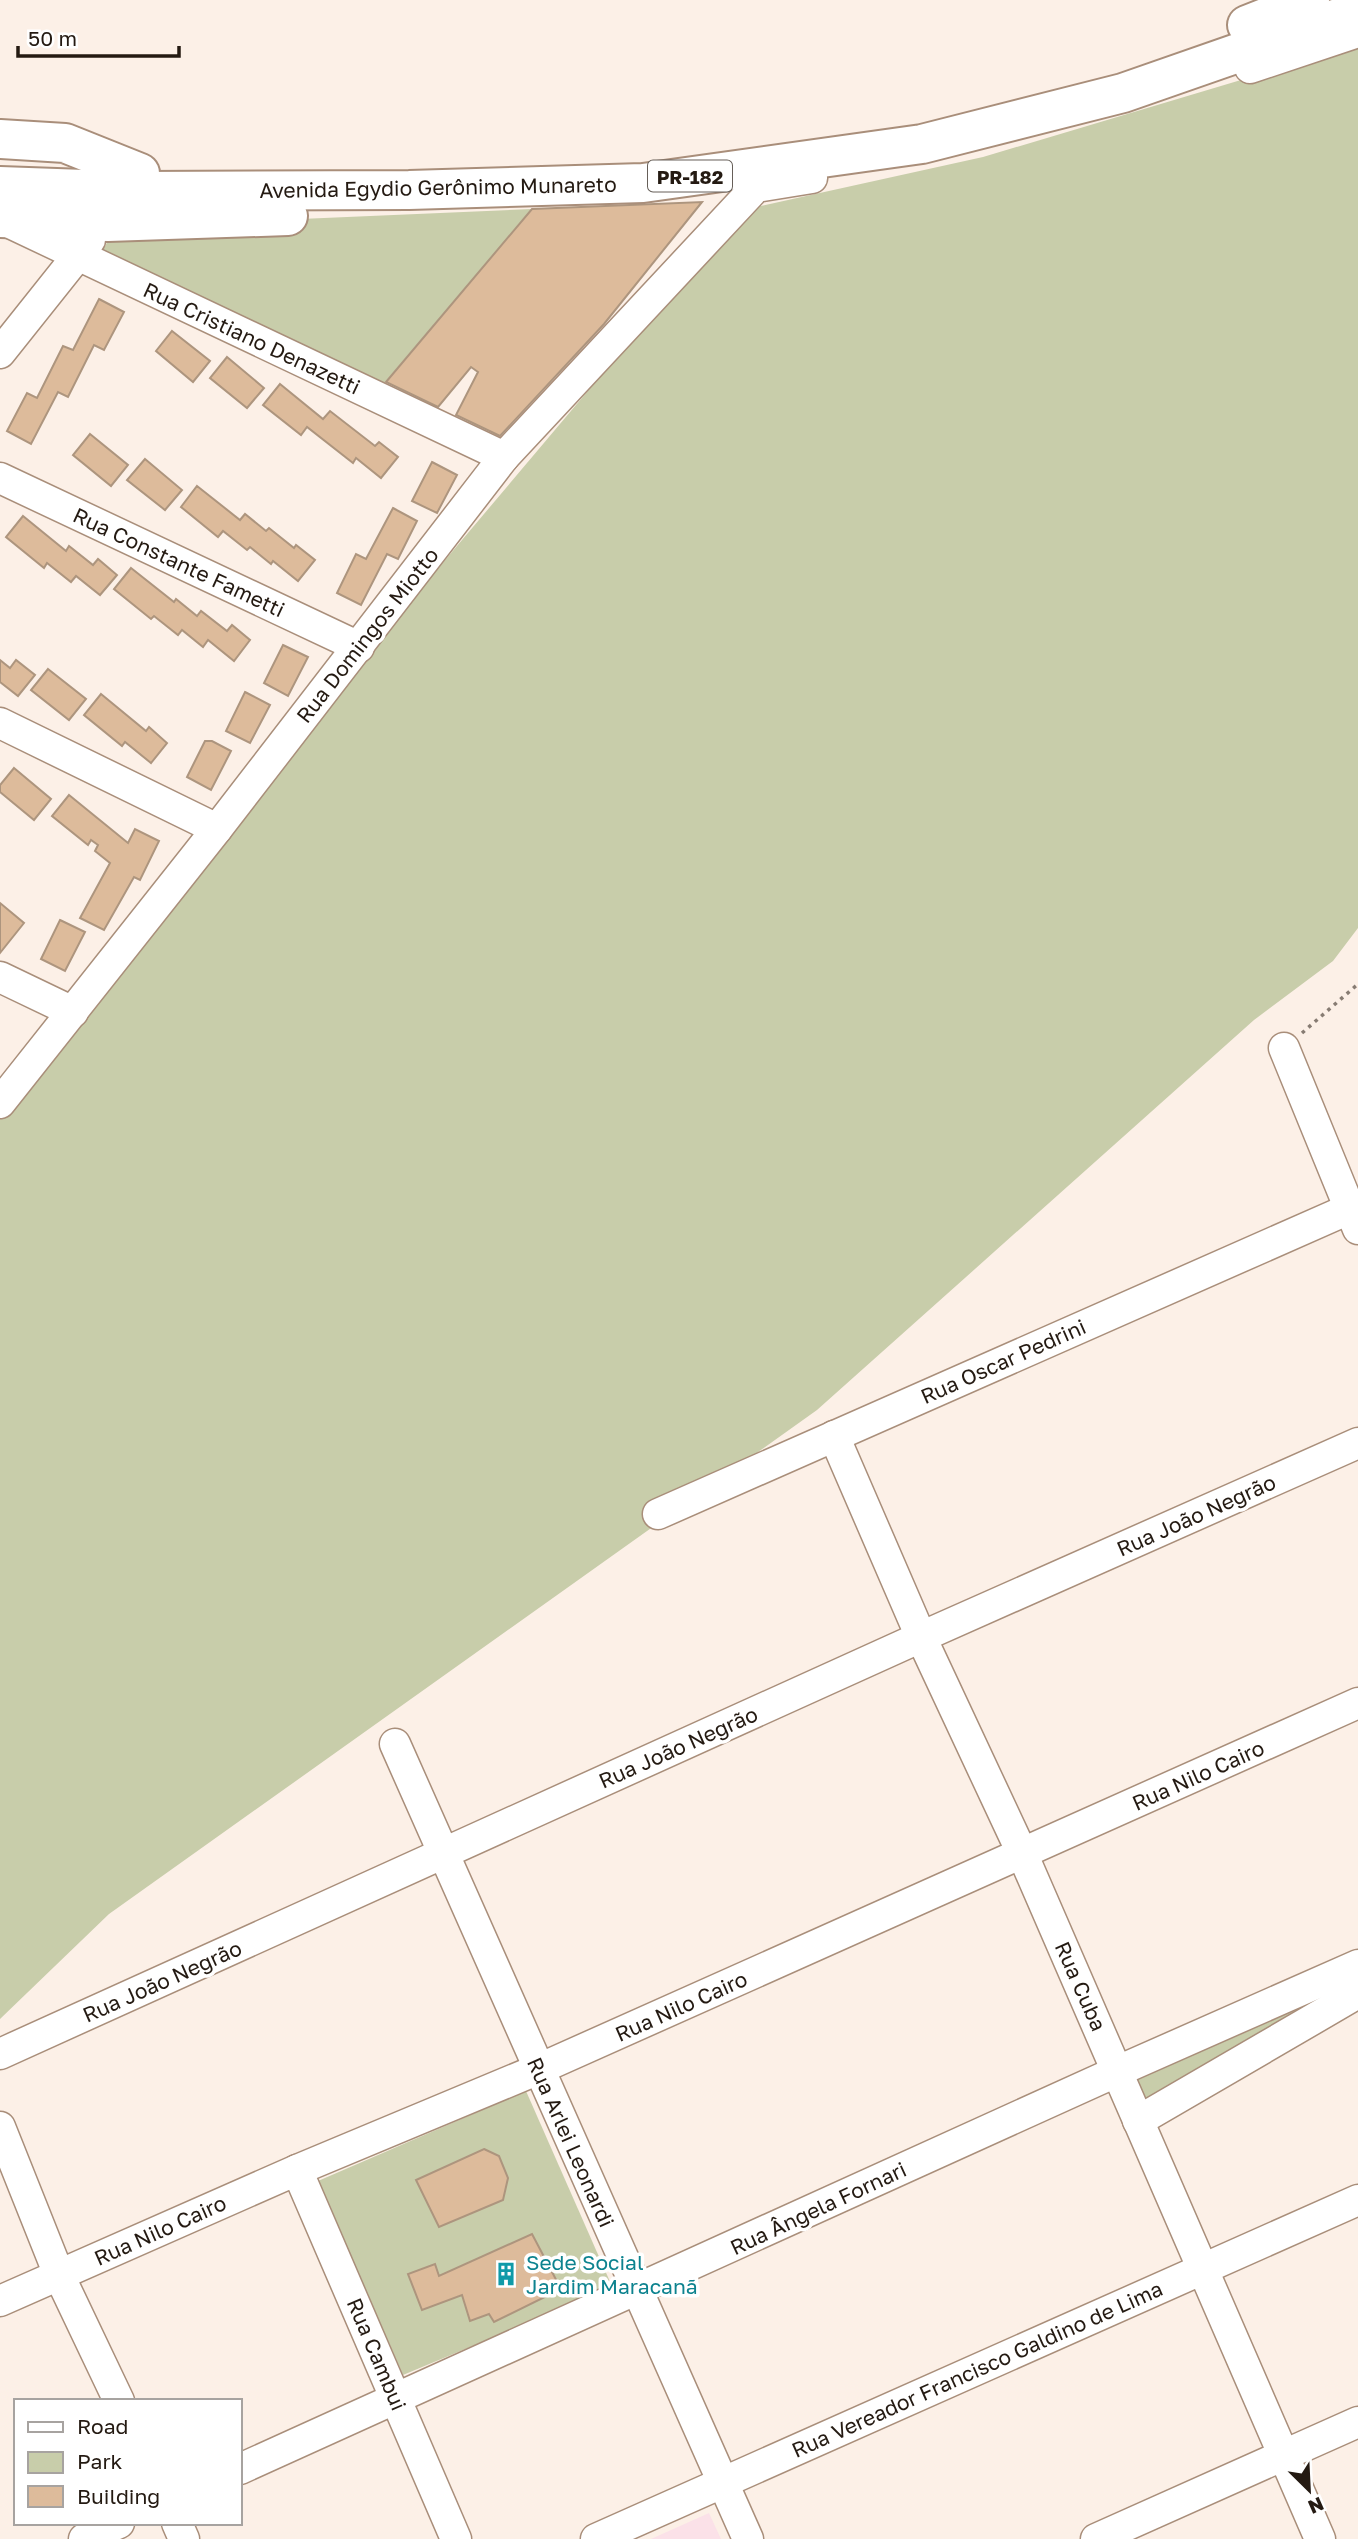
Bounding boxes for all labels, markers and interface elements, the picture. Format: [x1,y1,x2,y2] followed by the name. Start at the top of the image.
[18,14,178,58] scale bar
[28,25,77,51] text: 50 m
[648,160,732,192] road number: PR-182
[259,171,617,203] street label: Avenida Egydio Gerônimo Munareto
[139,276,365,400] street label: Rua Cristiano Denazetti
[69,502,289,622] street label: Rua Constante Fametti
[290,542,444,728] street label: Rua Domingos Miotto
[916,1313,1090,1409] street label: Rua Oscar Pedrini
[1113,1468,1279,1562] street label: Rua João Negrão
[595,1700,761,1794] street label: Rua João Negrão
[1128,1734,1268,1816] street label: Rua Nilo Cairo
[79,1934,245,2028] street label: Rua João Negrão
[1050,1937,1112,2035] street label: Rua Cuba
[611,1965,751,2047] street label: Rua Nilo Cairo
[522,2053,620,2231] street label: Rua Arlei Leonardi
[726,2156,910,2260] street label: Rua Ângela Fornari
[90,2189,230,2271] street label: Rua Nilo Cairo
[526,2249,698,2299] place label: Sede Social Jardim Maracanã
[492,2260,520,2288] building icon: Sede Social Jardim Maracanã
[787,2275,1167,2463] street label: Rua Vereador Francisco Galdino de Lima
[342,2294,412,2414] street label: Rua Cambui
[14,2399,242,2525] legend
[77,2413,128,2439] text: Road
[77,2448,123,2474] text: Park
[1274,2455,1344,2525] north arrow
[77,2483,160,2509] text: Building
[1305,2493,1327,2519] text: N

